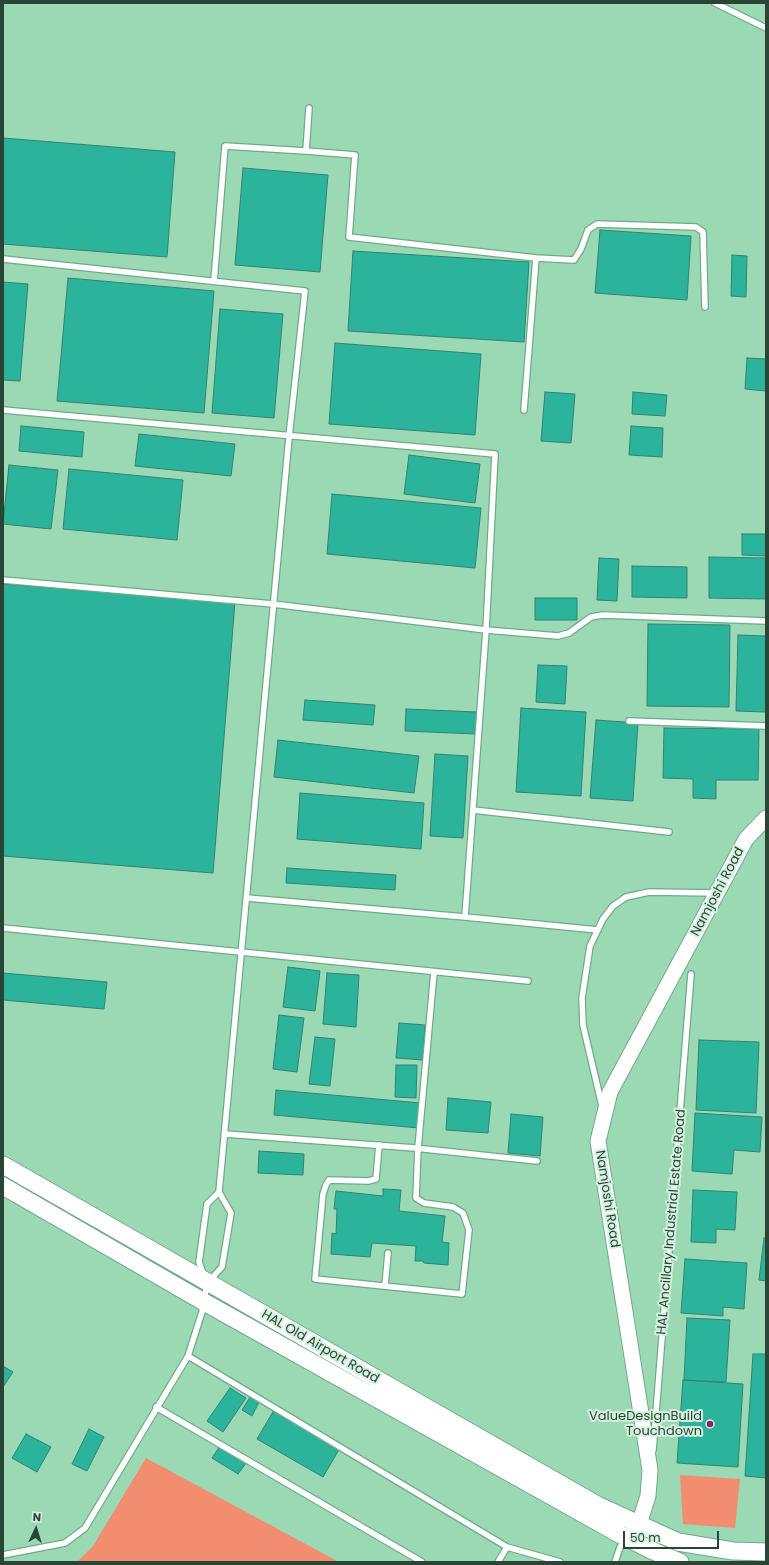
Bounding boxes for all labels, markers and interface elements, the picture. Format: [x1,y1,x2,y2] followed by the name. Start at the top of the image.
[688,845,748,939] street label: Namjoshi Road
[654,1108,690,1336] street label: HAL Ancillary Industrial Estate Road
[592,1149,622,1249] street label: Namjoshi Road
[258,1307,382,1387] street label: HAL Old Airport Road
[589,1409,702,1440] place label: ValueDesignBuild Touchdown
[705,1419,715,1429] marker: ValueDesignBuild Touchdown
[16,1509,56,1549] north arrow
[32,1509,42,1525] text: N
[625,1523,721,1549] scale bar
[630,1529,661,1546] text: 50 m

